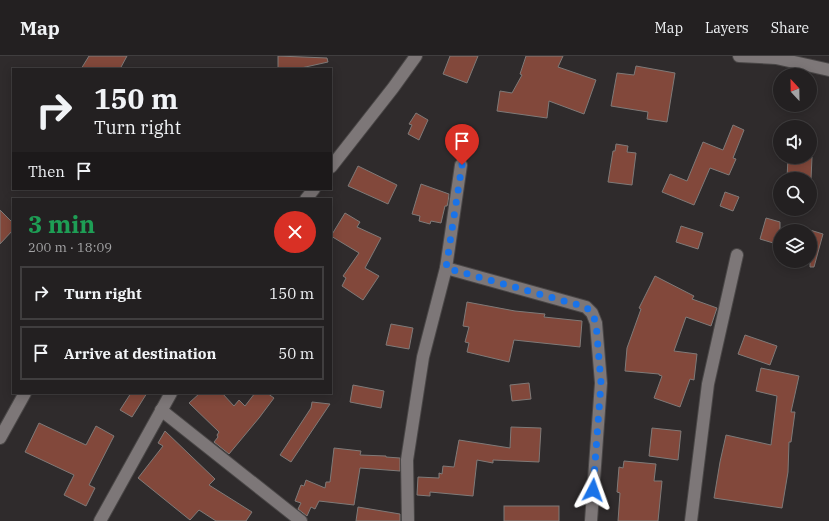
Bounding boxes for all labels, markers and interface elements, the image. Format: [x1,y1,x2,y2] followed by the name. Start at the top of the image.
[20,16,60,40] text: Map
[655,19,683,37] text: Map
[705,19,749,37] text: Layers
[771,19,809,37] text: Share
[773,68,817,112] north arrow
[773,68,817,268] map controls
[94,80,178,117] text: 150 m
[28,84,80,136] icon: right
[94,116,181,139] text: Turn right
[773,120,817,164] button: sound
[445,124,479,165] pin
[451,130,473,152] icon: arrive
[73,160,95,182] icon: arrive
[28,162,65,181] text: Then
[773,172,817,216] button: search
[28,208,95,240] text: 3 min
[274,211,316,253] button: close
[773,224,817,268] button: layers
[28,239,112,256] text: 200 m · 18:09
[30,282,52,304] icon: right
[64,284,142,303] text: Turn right
[269,284,314,303] text: 150 m
[30,342,52,364] icon: arrive
[64,344,216,363] text: Arrive at destination
[278,344,314,363] text: 50 m
[572,469,614,511] position arrow

